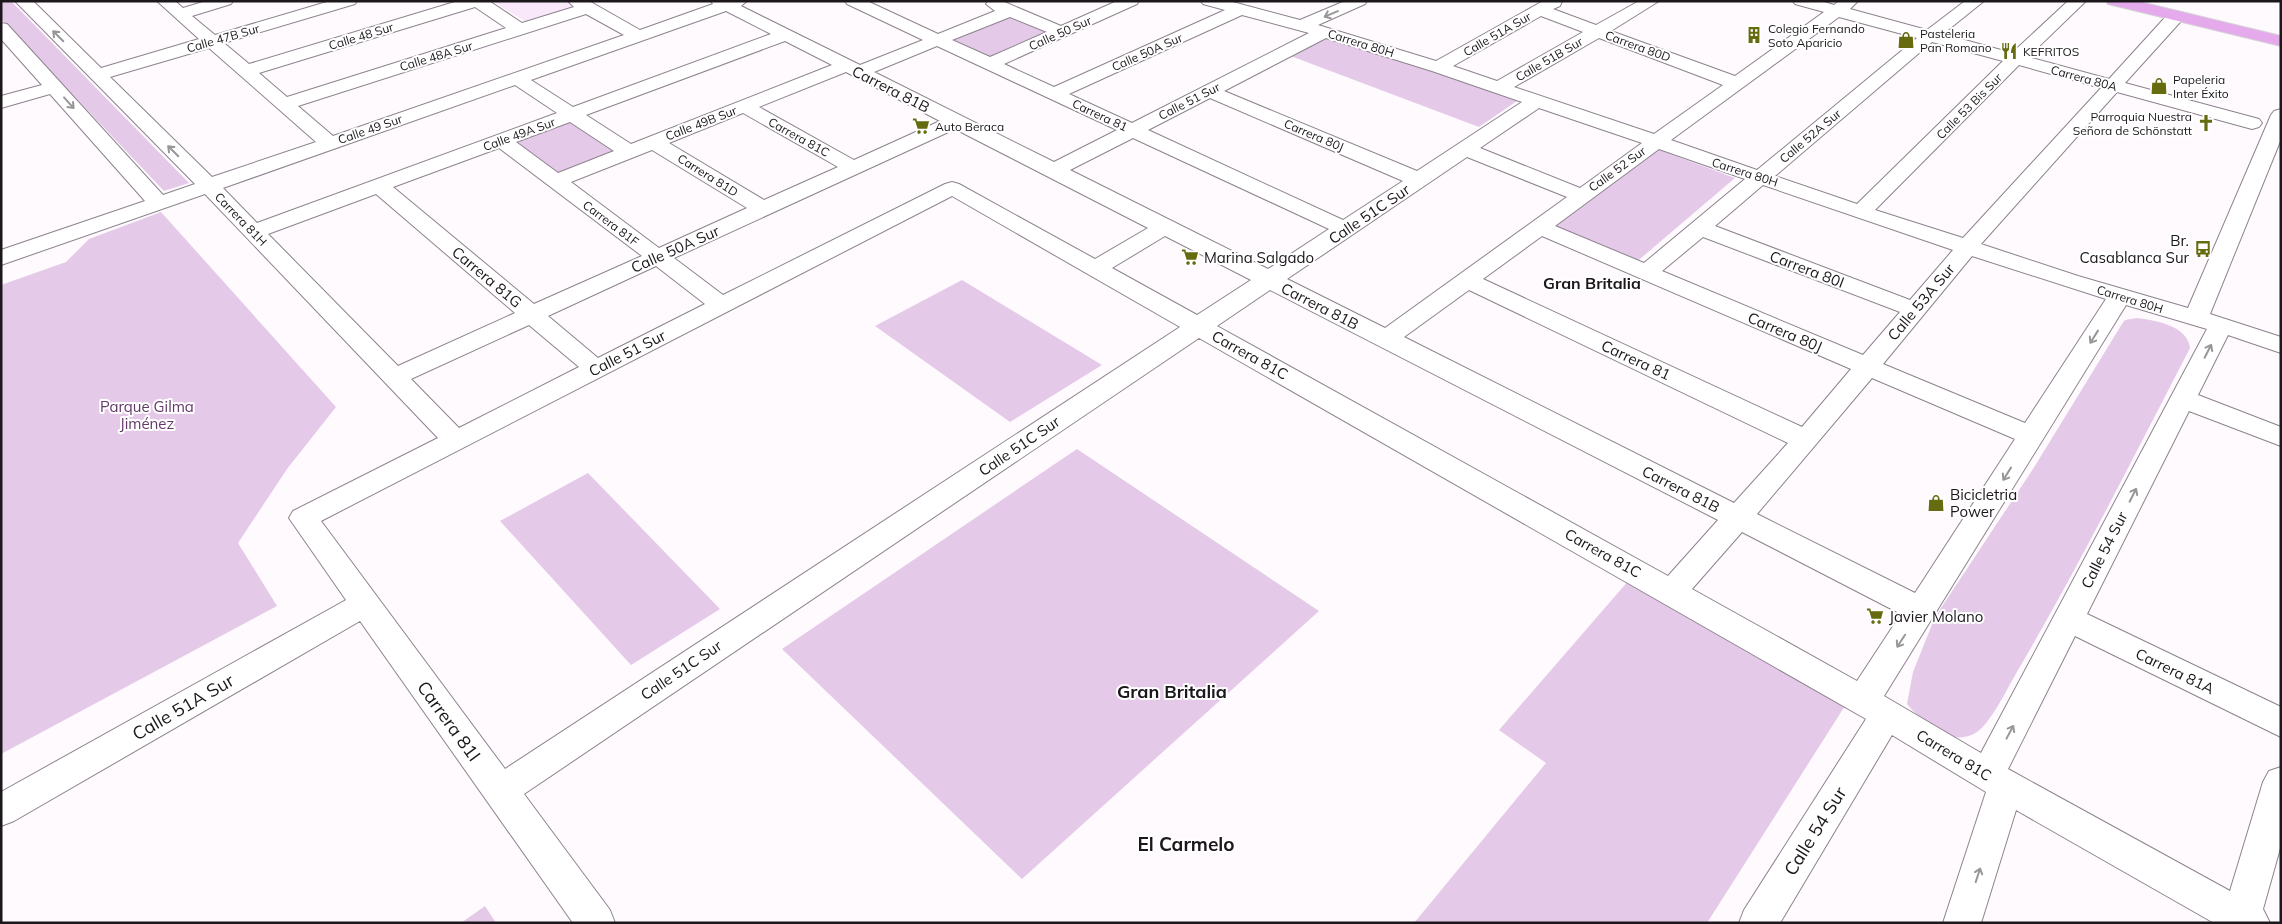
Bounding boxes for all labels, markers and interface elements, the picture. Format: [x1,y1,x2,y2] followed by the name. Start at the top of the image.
[1460,8,1534,59] street label: Calle 51A Sur
[1324,9,1339,19] one-way arrow
[1026,12,1094,53] street label: Calle 50 Sur
[327,19,396,53] street label: Calle 48 Sur
[185,20,262,56] street label: Calle 47B Sur
[1768,21,1865,50] place label: Colegio Fernando Soto Aparicio
[1744,25,1764,45] building icon: Colegio Fernando Soto Aparicio
[1326,26,1396,60] street label: Carrera 80H
[1920,26,1992,55] place label: Pasteleria Pan Romano
[1603,27,1673,65] street label: Carrera 80D
[1109,29,1185,74] street label: Calle 50A Sur
[52,30,64,43] one-way arrow
[1896,30,1916,50] shop icon: Pasteleria Pan Romano
[1513,33,1586,84] street label: Calle 51B Sur
[398,38,475,74] street label: Calle 48A Sur
[1999,41,2019,61] restaurant icon: KEFRITOS
[2023,44,2079,59] place label: KEFRITOS
[849,61,933,117] street label: Carrera 81B
[2049,62,2119,94] street label: Carrera 80A
[1933,69,2006,142] street label: Calle 53 Bis Sur
[2173,72,2229,101] place label: Papeleria Inter Éxito
[2149,76,2169,96] shop icon: Papeleria Inter Éxito
[1156,79,1223,123] street label: Calle 51 Sur
[1070,96,1130,134] street label: Carrera 81
[63,97,75,110] one-way arrow
[663,102,739,143] street label: Calle 49B Sur
[1776,106,1844,166] street label: Calle 52A Sur
[2073,109,2192,138] place label: Parroquia Nuestra Señora de Schönstatt
[336,111,405,147] street label: Calle 49 Sur
[2196,113,2216,133] church icon: Parroquia Nuestra Señora de Schönstatt
[481,114,558,154] street label: Calle 49A Sur
[766,114,832,160] street label: Carrera 81C
[911,116,931,136] supermarket icon: Auto Beraca
[1282,116,1346,154] street label: Carrera 80J
[935,119,1004,134] place label: Auto Beraca
[1586,143,1649,195] street label: Calle 52 Sur
[167,145,180,157] one-way arrow
[675,151,741,199] street label: Carrera 81D
[1710,154,1780,190] street label: Carrera 80H
[1325,180,1414,248] street label: Calle 51C Sur
[212,189,270,249] street label: Carrera 81H
[580,197,642,249] street label: Carrera 81F
[628,221,723,277] street label: Calle 50A Sur
[2079,231,2190,267] place label: Br. Casablanca Sur
[2193,239,2213,259] bus stop icon: Br. Casablanca Sur
[448,242,526,312] street label: Carrera 81G
[1767,246,1847,292] street label: Carrera 80I
[1180,247,1200,267] supermarket icon: Marina Salgado
[1204,248,1314,267] place label: Marina Salgado
[1883,259,1959,344] street label: Calle 53A Sur
[1543,273,1641,293] district label: Gran Britalia
[1278,278,1362,334] street label: Carrera 81B
[2095,282,2165,316] street label: Carrera 80H
[1745,308,1825,356] street label: Carrera 80J
[585,325,669,380] street label: Calle 51 Sur
[1208,326,1292,384] street label: Carrera 81C
[2089,330,2099,344] one-way arrow
[1598,336,1674,384] street label: Carrera 81
[2203,343,2213,358] one-way arrow
[100,397,194,433] park label: Parque Gilma Jiménez
[975,412,1064,480] street label: Calle 51C Sur
[1639,461,1723,517] street label: Carrera 81B
[2002,467,2012,481] one-way arrow
[1950,485,2017,521] place label: Bicicletria Power
[2129,488,2138,503] one-way arrow
[1926,493,1946,513] shop icon: Bicicletria Power
[2077,508,2132,592] street label: Calle 54 Sur
[1561,524,1645,582] street label: Carrera 81C
[1865,606,1885,626] supermarket icon: Javier Molano
[1889,607,1983,626] place label: Javier Molano
[1896,634,1906,648] one-way arrow
[637,636,726,704] street label: Calle 51C Sur
[2133,644,2217,698] street label: Carrera 81A
[128,668,238,745] street label: Calle 51A Sur
[412,676,486,766] street label: Carrera 81I
[1117,680,1227,703] district label: Gran Britalia
[1913,725,1995,785] street label: Carrera 81C
[2006,725,2015,740] one-way arrow
[1779,782,1852,880] street label: Calle 54 Sur
[1137,832,1235,856] district label: El Carmelo
[1973,867,1983,883] one-way arrow

